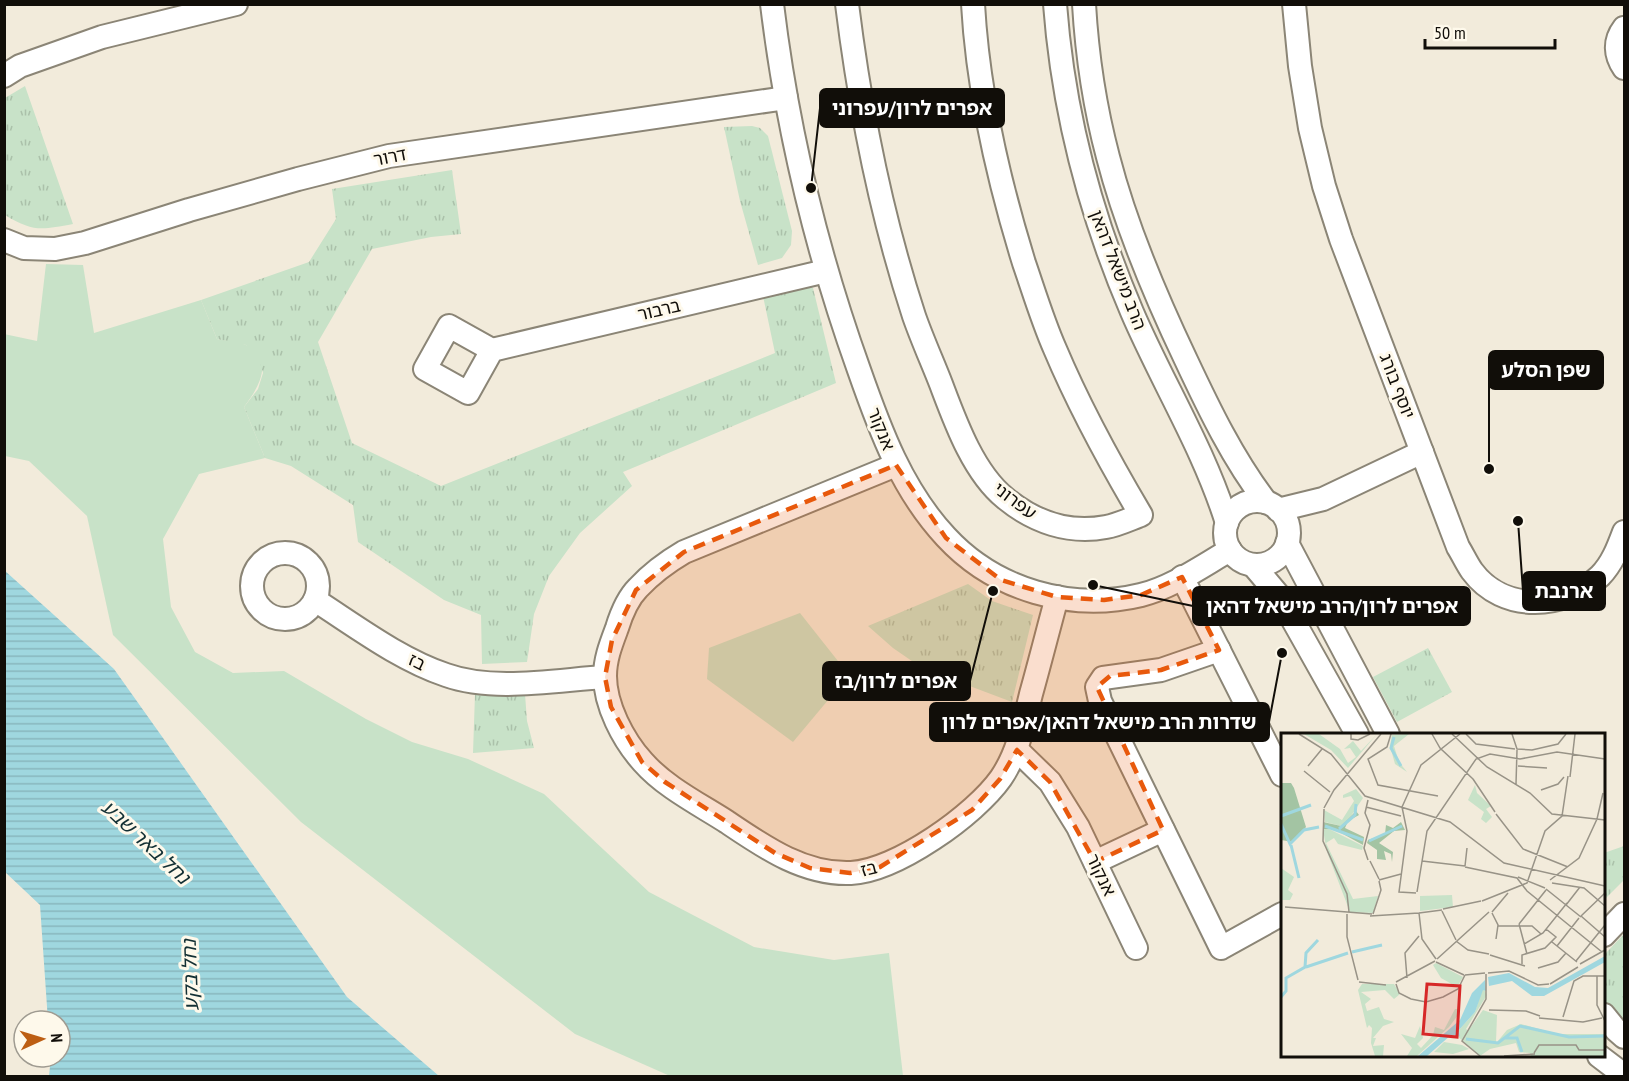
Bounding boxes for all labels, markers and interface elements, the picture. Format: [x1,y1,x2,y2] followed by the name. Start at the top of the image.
[1425,12,1556,50] scale bar
[1434,21,1466,44] text: 50 m
[820,89,1004,127] callout: אפרים לרון/עפרוני
[832,95,992,121] text: אפרים לרון/עפרוני
[371,142,409,171] street label: דרור
[1085,206,1152,333] street label: הרב מישאל דהאן
[635,293,683,326] street label: ברבור
[1375,350,1420,422] street label: יוסף בורג
[1489,351,1603,389] callout: שפן הסלע
[1501,357,1591,383] text: שפן הסלע
[863,404,900,454] street label: אנקור
[989,477,1041,524] street label: עפרוני
[1523,572,1605,610] callout: ארנבת
[1535,578,1593,604] text: ארנבת
[1193,587,1470,625] callout: אפרים לרון/הרב מישאל דהאן
[1206,593,1458,619] text: אפרים לרון/הרב מישאל דהאן
[405,648,430,675] street label: בז
[823,662,970,700] callout: אפרים לרון/בז
[835,668,957,694] text: אפרים לרון/בז
[930,703,1269,741] callout: שדרות הרב מישאל דהאן/אפרים לרון
[941,709,1257,735] text: שדרות הרב מישאל דהאן/אפרים לרון
[1281,733,1605,1057] inset map
[96,794,197,891] water label: נחל באר שבע
[1081,850,1121,900] street label: אנקור
[858,855,880,882] street label: בז
[176,937,204,1011] water label: נחל בקע
[12,1009,72,1069] north arrow
[47,1033,67,1043] text: N

